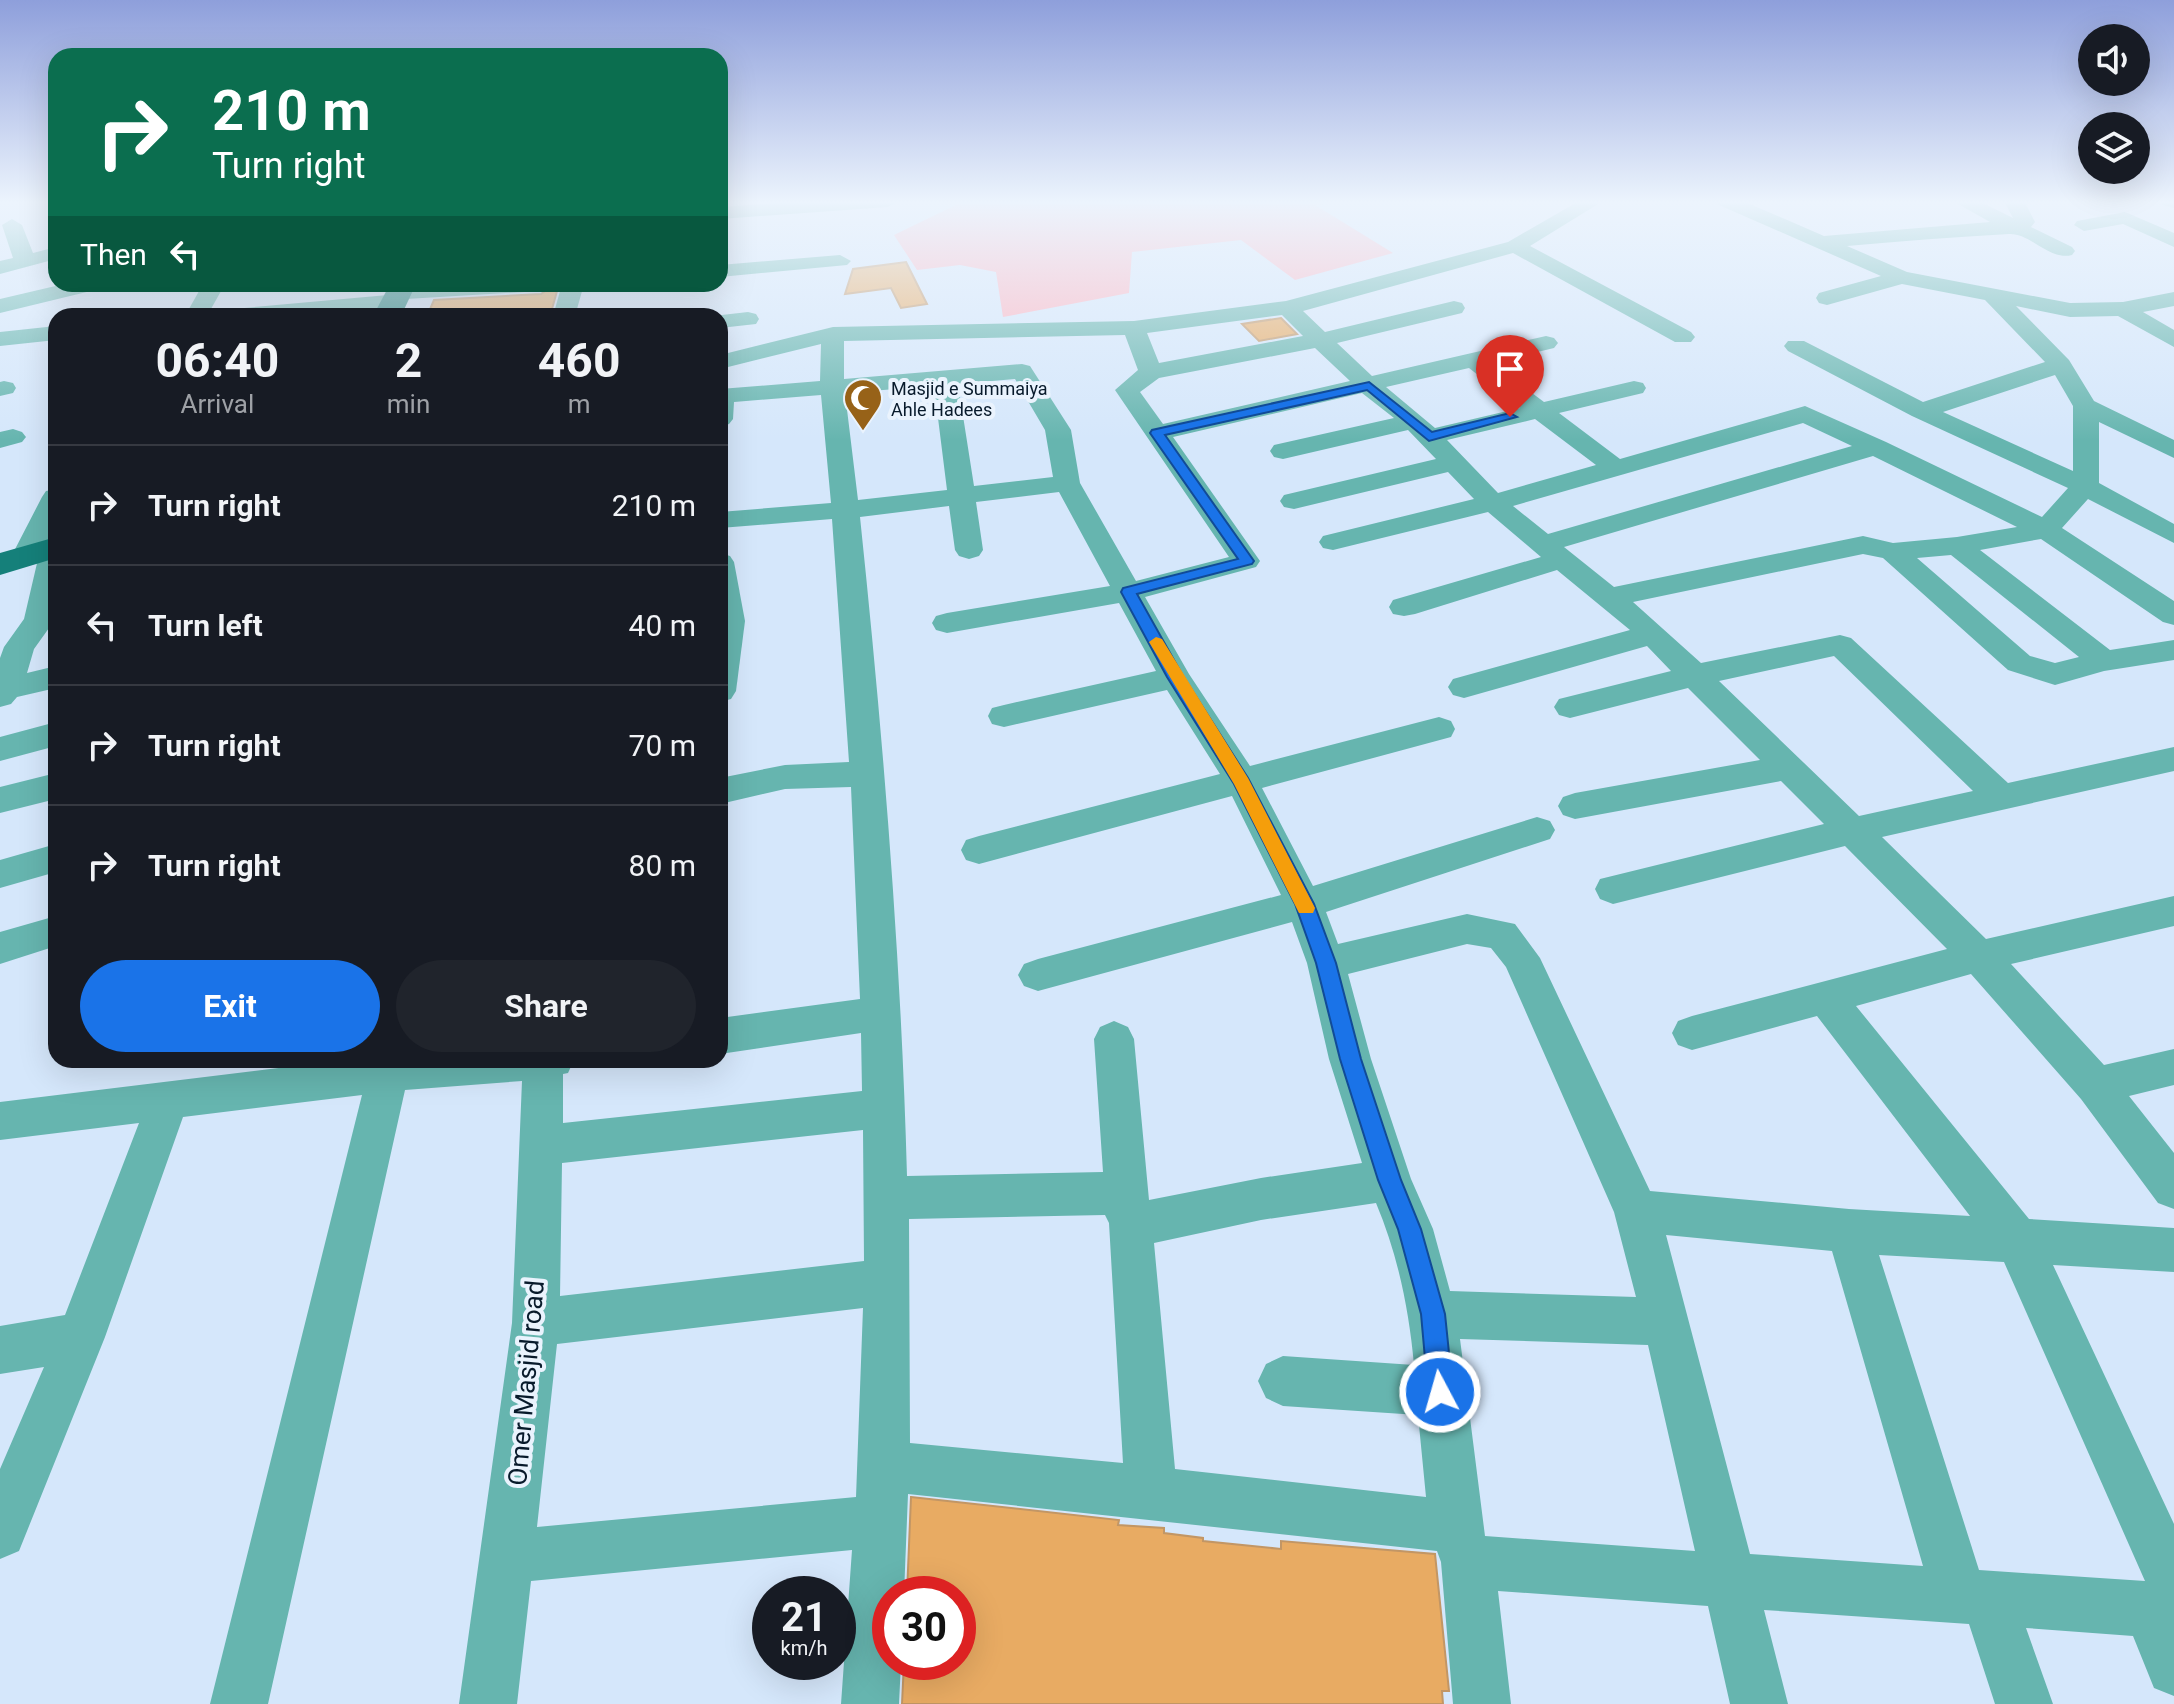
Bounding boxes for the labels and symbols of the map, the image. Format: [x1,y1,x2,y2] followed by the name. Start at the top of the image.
[1476,335,1544,417] pin
[842,377,884,432] mosque icon: Masjid e Summaiya Ahle Hadees
[891,378,1048,420] place label: Masjid e Summaiya Ahle Hadees
[502,1279,550,1487] street label: Omer Masjid road
[1398,1350,1482,1434] position arrow
[872,1576,976,1680] speed limit sign: 30

